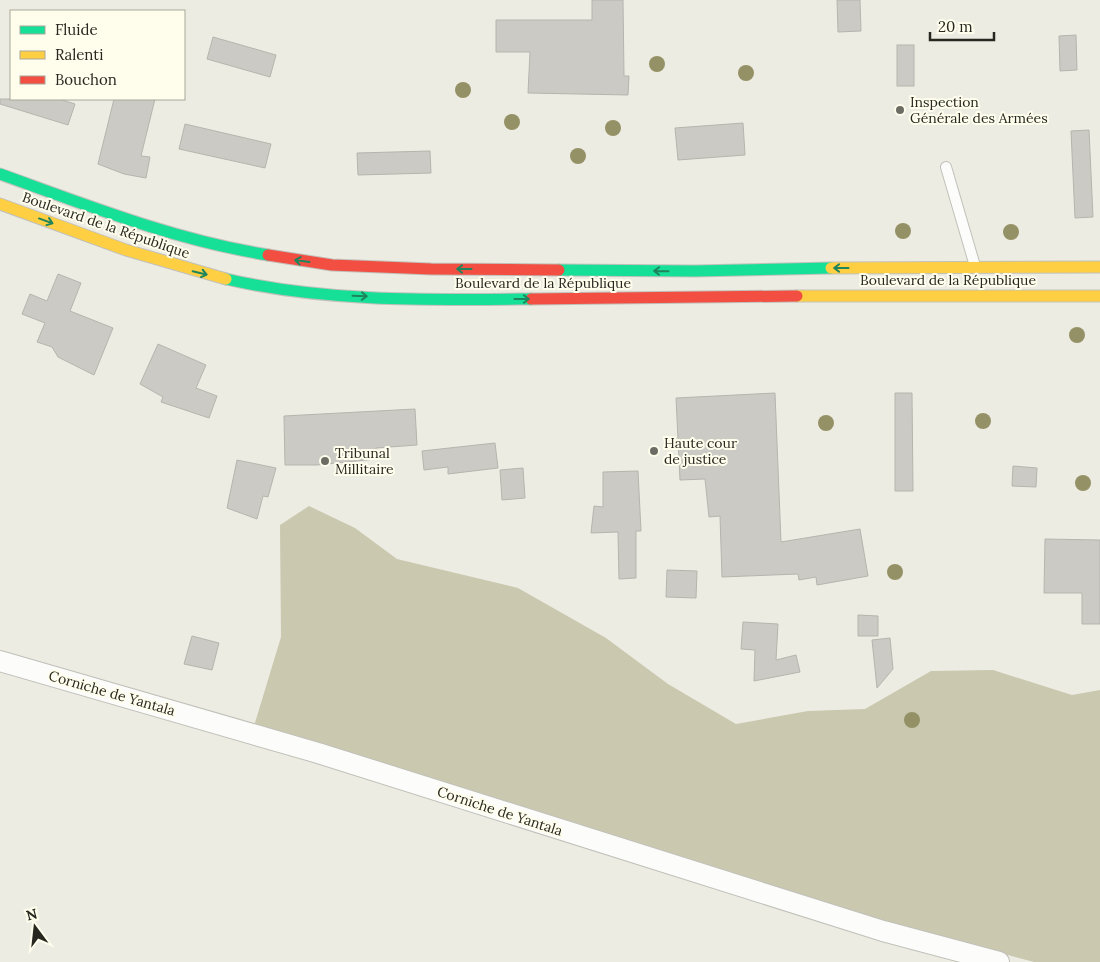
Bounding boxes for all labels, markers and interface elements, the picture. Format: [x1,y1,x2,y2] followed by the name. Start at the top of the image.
[10,10,185,100] legend
[930,10,994,42] scale bar
[938,17,973,36] text: 20 m
[55,20,98,39] text: Fluide
[55,45,103,64] text: Ralenti
[55,70,117,89] text: Bouchon
[910,93,1048,127] place label: Inspection Générale des Armées
[894,104,906,116] marker: Inspection Générale des Armées
[20,188,193,262] street label: Boulevard de la République
[38,217,53,226] one-way arrow
[294,255,310,265] one-way arrow
[834,263,850,273] one-way arrow
[456,264,472,274] one-way arrow
[654,266,670,275] one-way arrow
[191,269,207,278] one-way arrow
[860,271,1036,289] street label: Boulevard de la République
[455,274,631,292] street label: Boulevard de la République
[352,292,368,301] one-way arrow
[514,294,530,304] one-way arrow
[664,434,737,468] place label: Haute cour de justice
[335,444,394,478] place label: Tribunal Millitaire
[648,445,660,457] marker: Haute cour de justice
[319,455,331,467] marker: Tribunal Millitaire
[47,666,177,720] street label: Corniche de Yantala
[435,782,565,840] street label: Corniche de Yantala
[10,902,60,952] north arrow
[24,904,39,925] text: N

